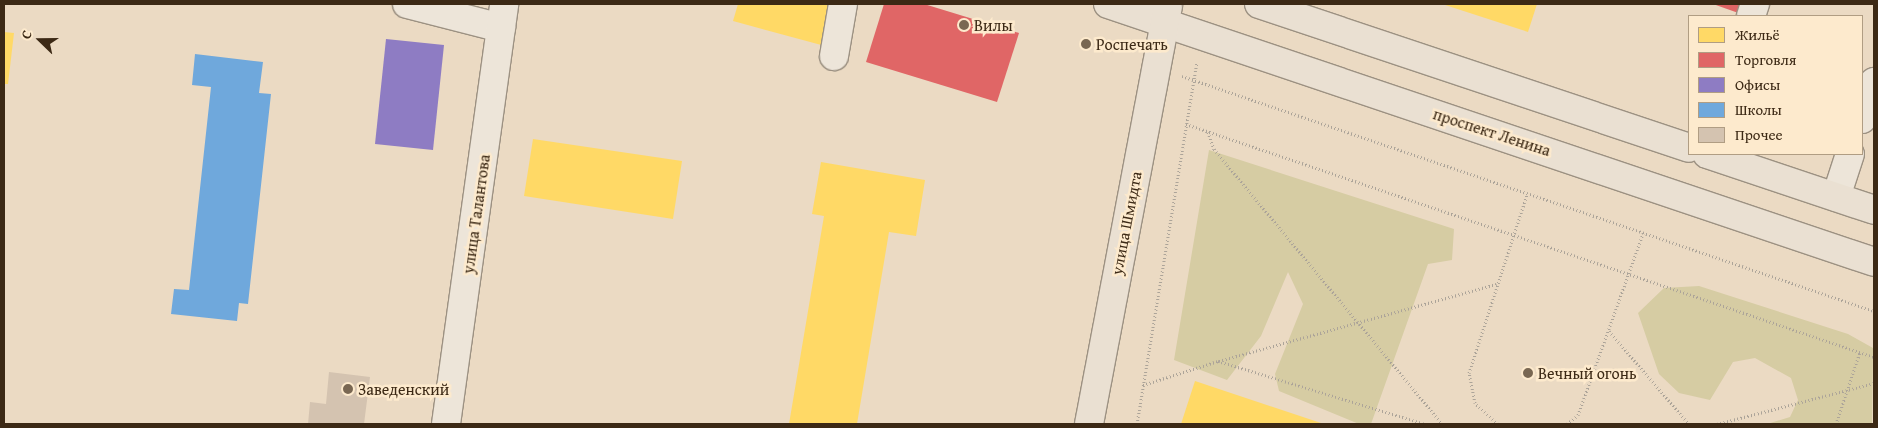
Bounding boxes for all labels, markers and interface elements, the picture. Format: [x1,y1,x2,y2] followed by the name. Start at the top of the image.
[15,15,65,65] north arrow
[974,15,1013,35] place label: Вилы
[1688,15,1863,155] legend
[958,19,970,31] marker: Вилы
[1735,24,1780,45] text: Жильё
[15,27,37,42] text: С
[1096,34,1168,54] place label: Роспечать
[1080,38,1092,50] marker: Роспечать
[1735,49,1796,70] text: Торговля
[1735,74,1780,95] text: Офисы
[1735,99,1782,120] text: Школы
[1431,104,1553,160] street label: проспект Ленина
[1735,124,1783,145] text: Прочее
[458,153,494,275] street label: улица Талантова
[1107,170,1145,276] street label: улица Шмидта
[1538,363,1637,383] place label: Вечный огонь
[1522,367,1534,379] marker: Вечный огонь
[358,379,449,399] place label: Заведенский
[342,383,354,395] marker: Заведенский

